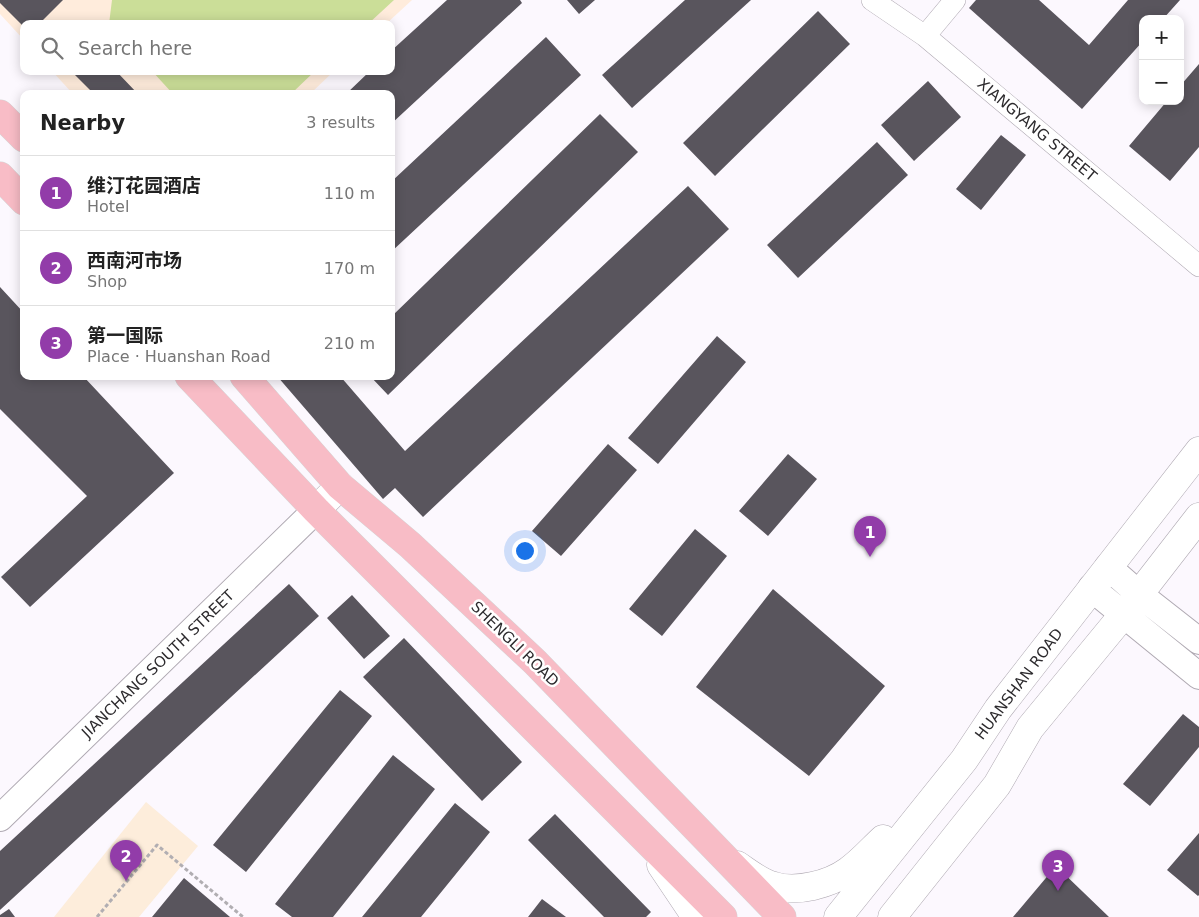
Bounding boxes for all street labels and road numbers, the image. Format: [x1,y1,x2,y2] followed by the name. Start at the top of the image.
[974,75,1101,186] street label: XIANGYANG STREET
[77,586,238,742] street label: JIANCHANG SOUTH STREET
[468,598,562,690] street label: SHENGLI ROAD
[971,625,1067,743] street label: HUANSHAN ROAD

